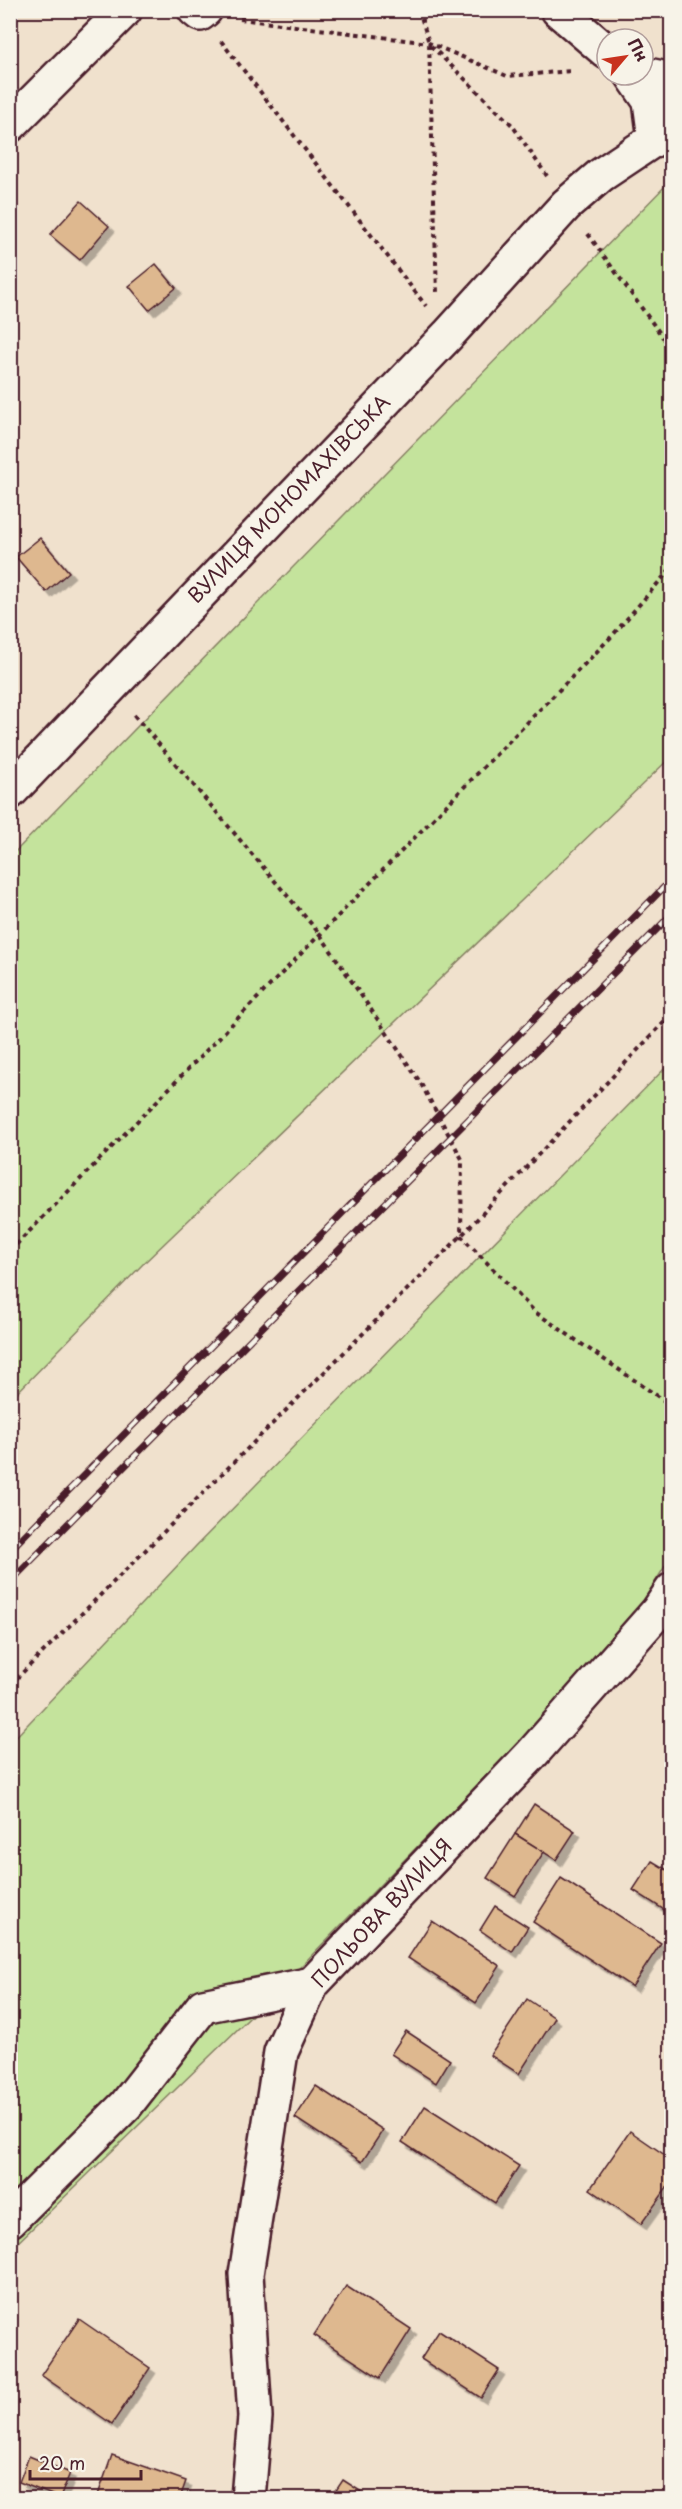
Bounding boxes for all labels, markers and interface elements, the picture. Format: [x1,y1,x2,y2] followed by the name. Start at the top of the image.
[595,27,655,87] north arrow
[623,33,655,65] text: Пн
[180,387,396,609] street label: ВУЛИЦЯ МОНОМАХІВСЬКА
[304,1831,459,1994] street label: ПОЛЬОВА ВУЛИЦЯ
[30,2443,141,2481] scale bar
[39,2449,85,2476] text: 20 m

